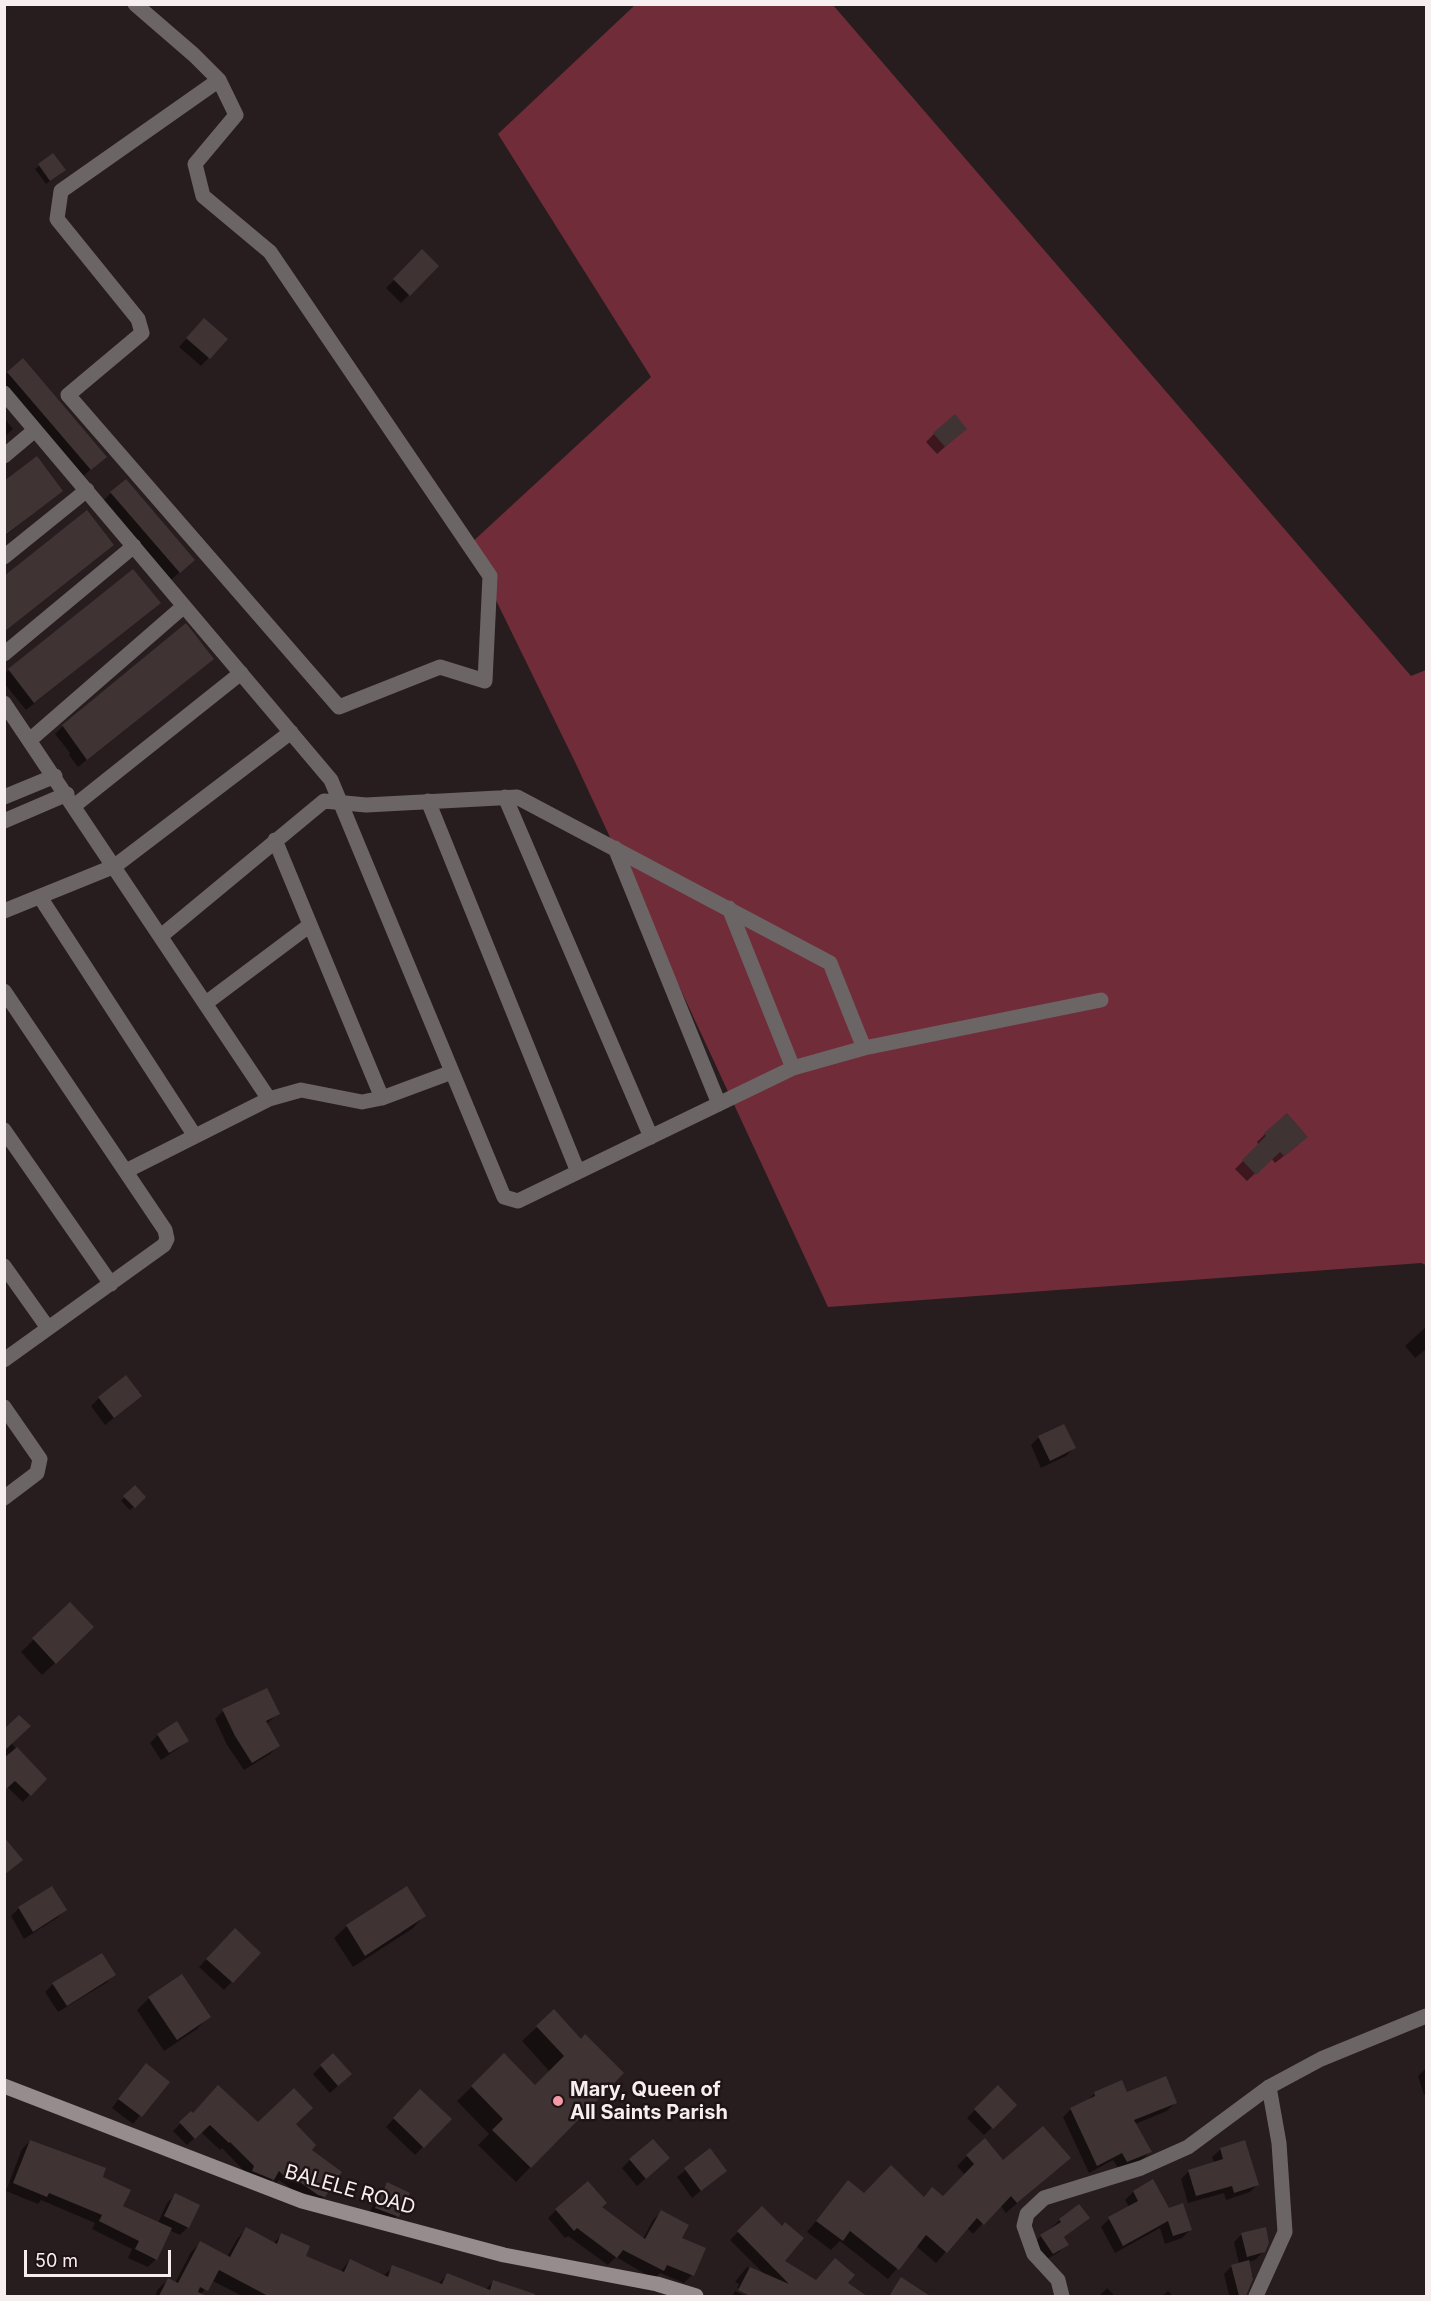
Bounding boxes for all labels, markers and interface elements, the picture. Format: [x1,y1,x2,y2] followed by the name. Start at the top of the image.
[570,2078,728,2125] place label: Mary, Queen of All Saints Parish
[551,2094,565,2108] marker: Mary, Queen of All Saints Parish
[282,2160,418,2220] street label: BALELE ROAD
[27,2238,174,2276] scale bar
[35,2250,78,2271] text: 50 m

